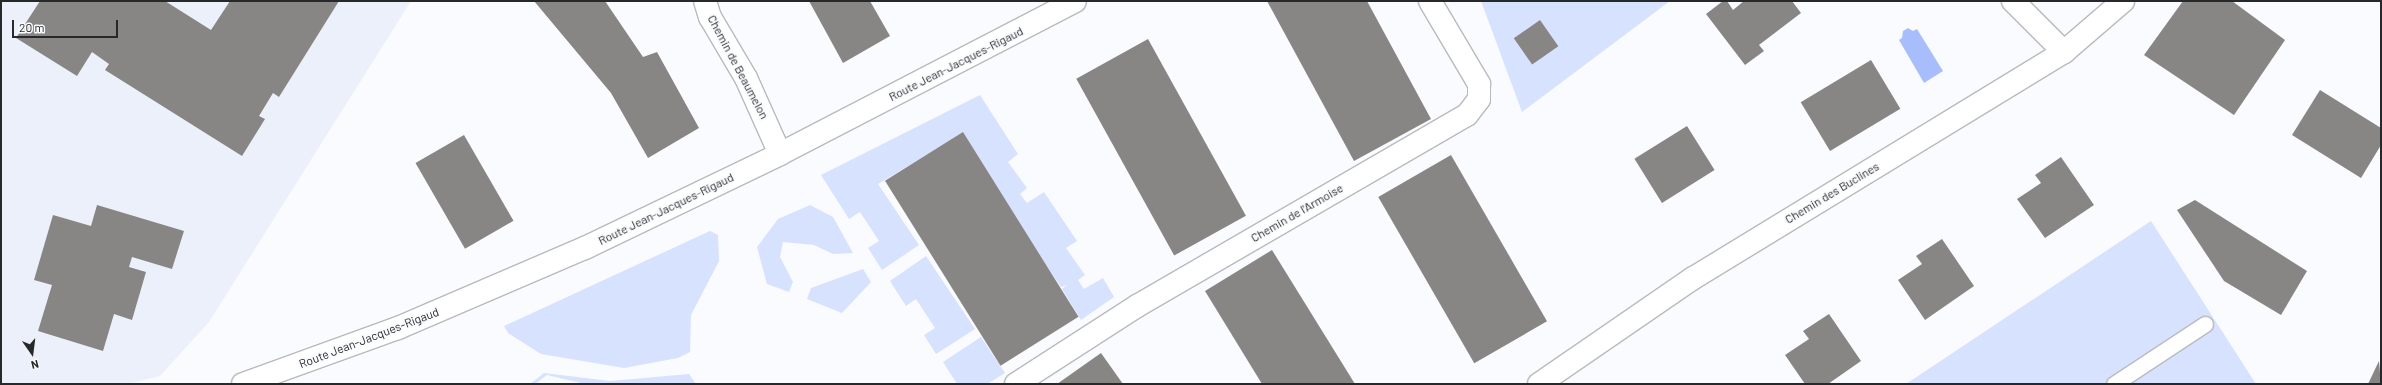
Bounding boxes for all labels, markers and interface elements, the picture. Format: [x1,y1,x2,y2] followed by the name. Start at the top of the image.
[14,12,120,38] scale bar
[704,13,772,121] street label: Chemin de Beaumelon
[19,20,45,34] text: 20 m
[886,24,1026,104] street label: Route Jean-Jacques-Rigaud
[1782,159,1882,227] street label: Chemin des Buclines
[596,170,736,248] street label: Route Jean-Jacques-Rigaud
[1248,181,1346,245] street label: Chemin de l'Armoise
[297,305,441,371] street label: Route Jean-Jacques-Rigaud
[12,333,52,373] north arrow
[30,358,40,372] text: N

